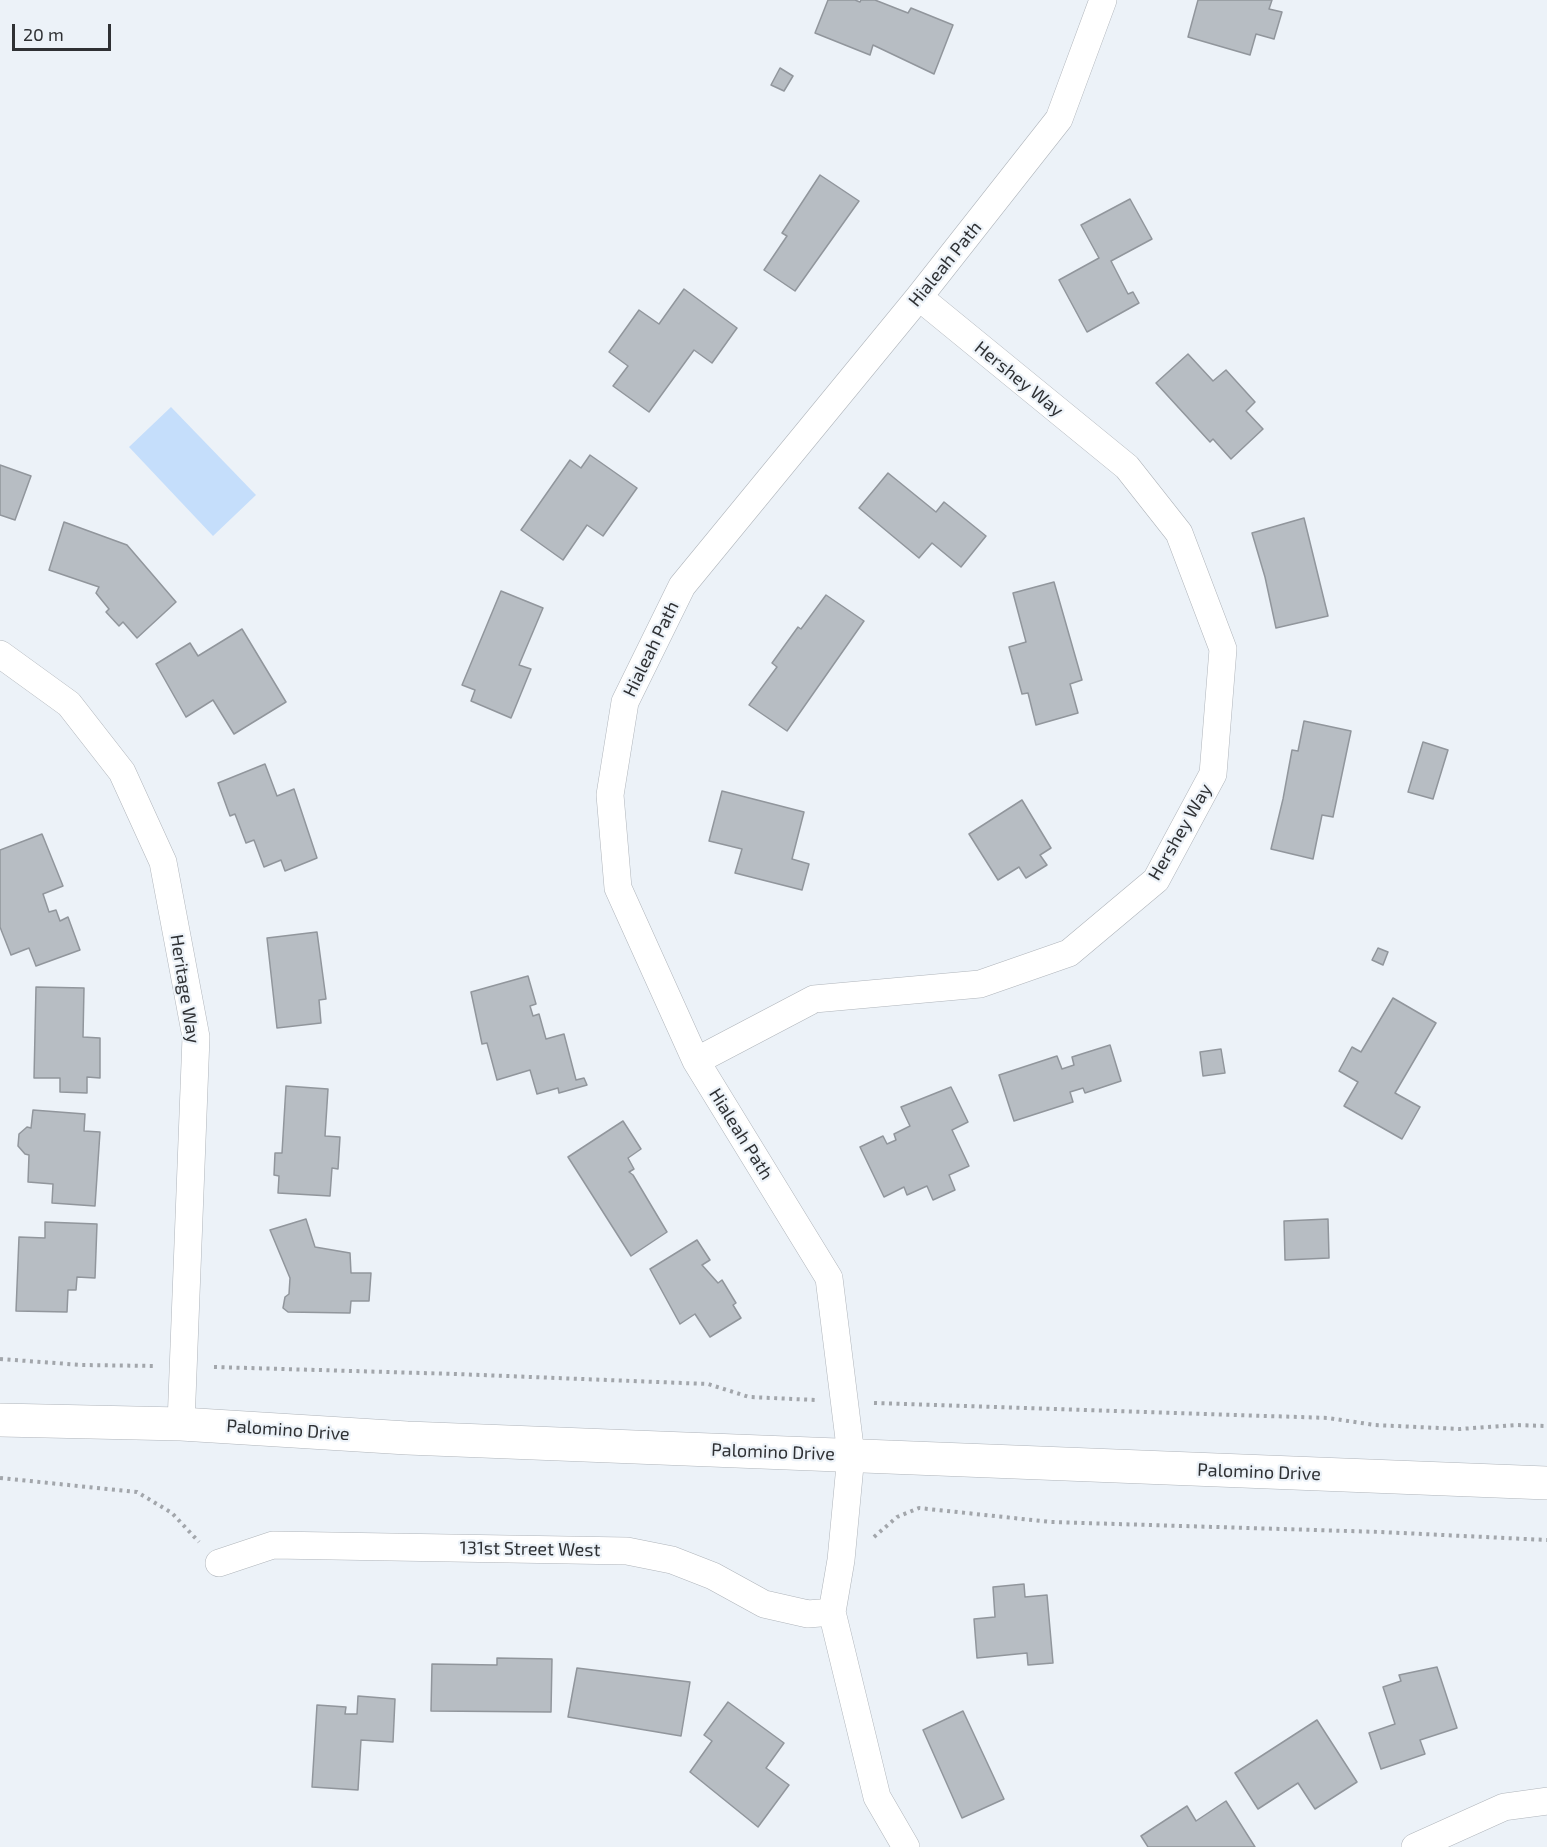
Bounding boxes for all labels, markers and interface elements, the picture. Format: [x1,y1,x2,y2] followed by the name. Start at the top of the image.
[15,12,114,50] scale bar
[23,23,64,45] text: 20 m
[904,217,986,311] street label: Hialeah Path
[970,337,1068,421] street label: Hershey Way
[619,598,683,700] street label: Hialeah Path
[1144,780,1216,884] street label: Hershey Way
[166,933,204,1045] street label: Heritage Way
[704,1084,778,1184] street label: Hialeah Path
[226,1415,350,1445] street label: Palomino Drive
[711,1439,835,1465] street label: Palomino Drive
[1197,1459,1321,1485] street label: Palomino Drive
[459,1537,601,1561] street label: 131st Street West

